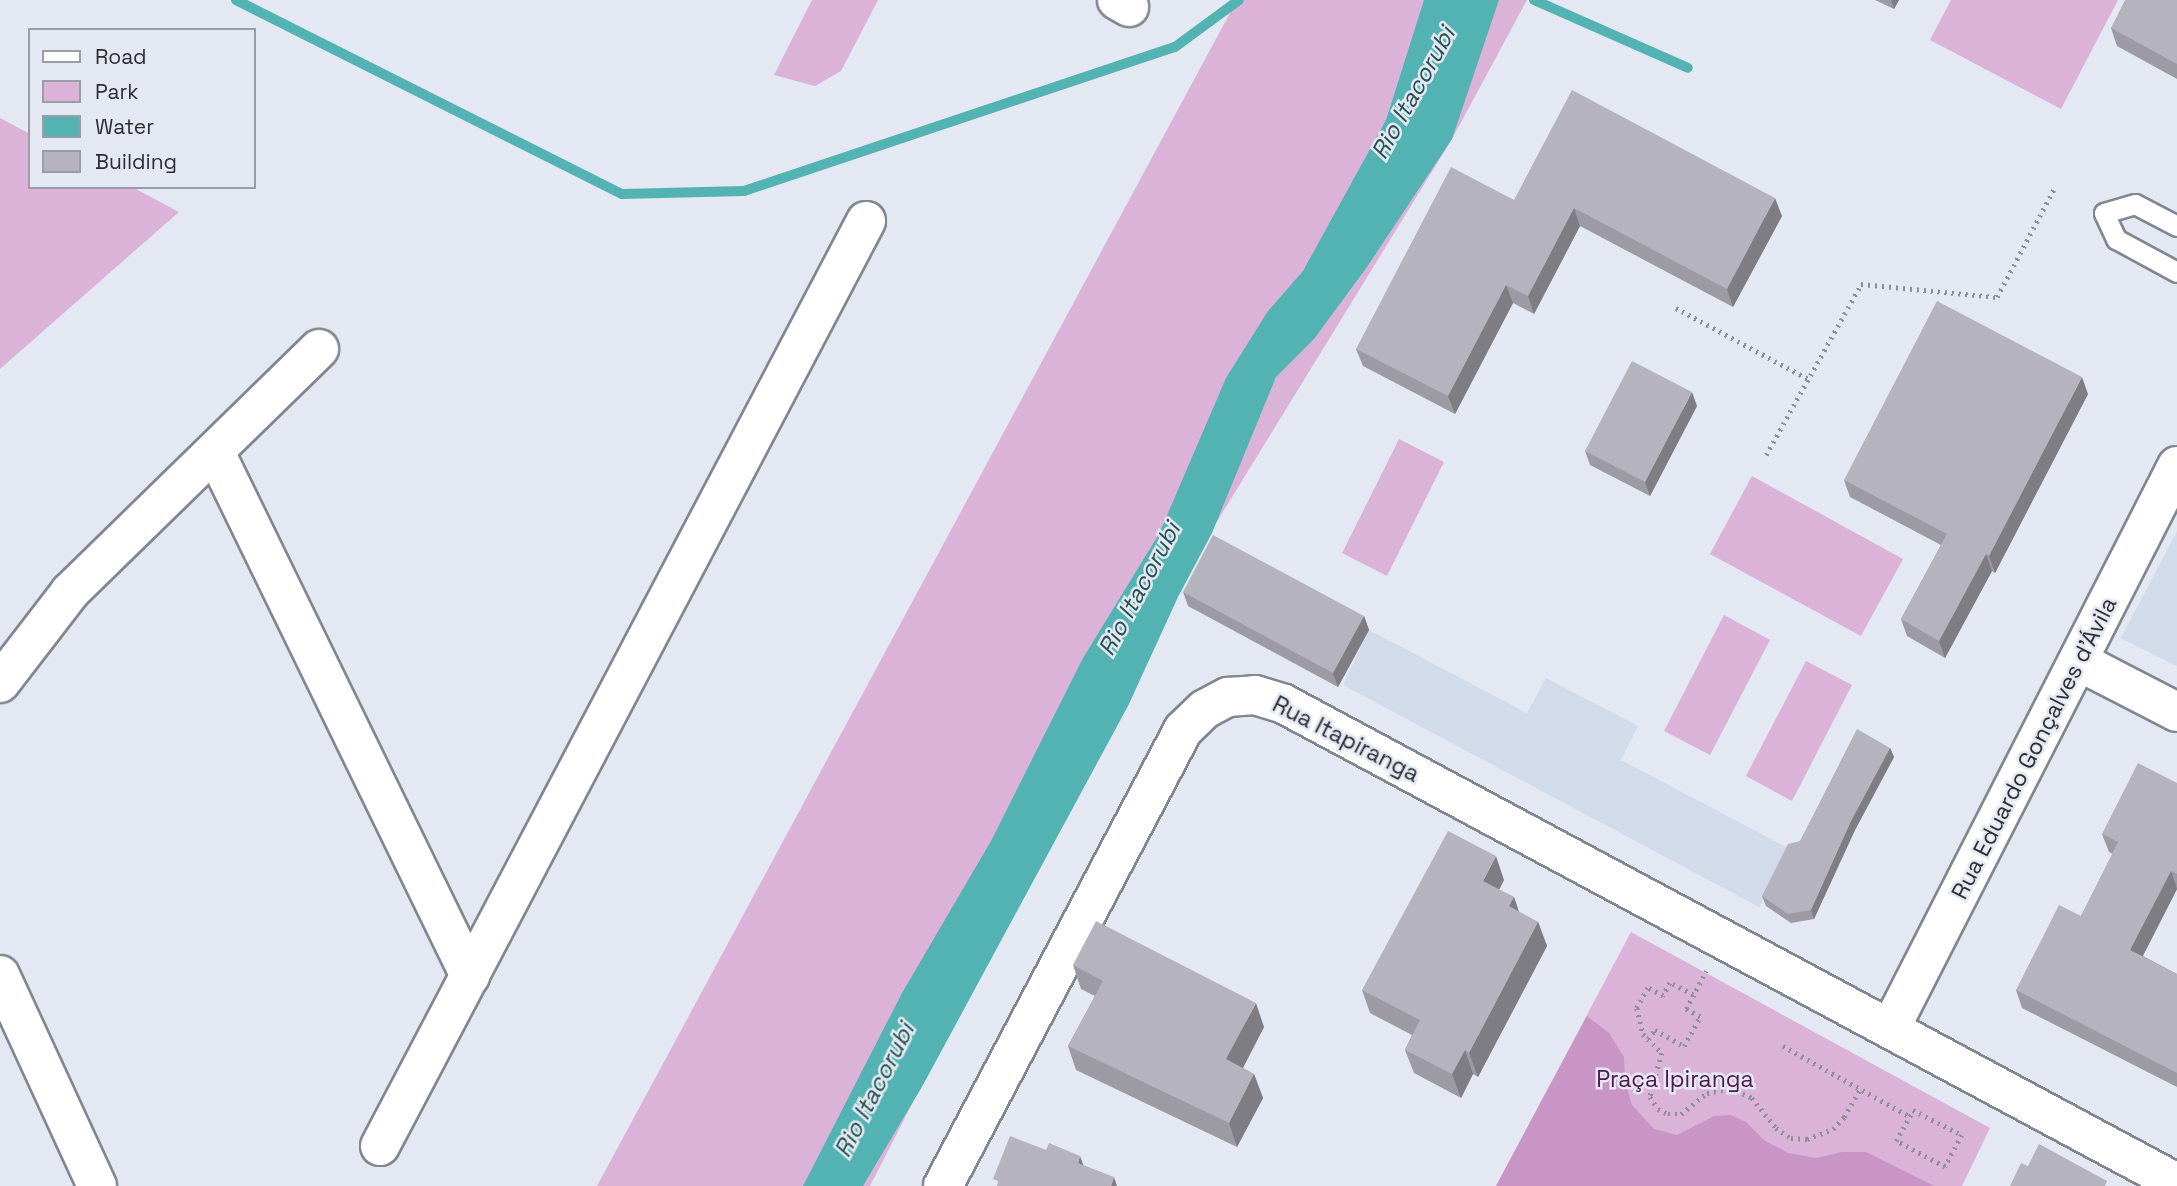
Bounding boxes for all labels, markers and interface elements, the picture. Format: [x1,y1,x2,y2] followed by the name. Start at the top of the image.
[1365,22,1461,164] water label: Rio Itacorubi
[28,28,256,189] legend
[95,43,147,70] text: Road
[95,78,139,105] text: Park
[95,113,154,140] text: Water
[95,148,177,175] text: Building
[1092,518,1186,660] water label: Rio Itacorubi
[1946,592,2122,904] street label: Rua Eduardo Gonçalves d'Ávila
[1268,690,1424,788] street label: Rua Itapiranga
[828,1018,920,1162] water label: Rio Itacorubi
[1596,1065,1754,1093] park label: Praça Ipiranga

